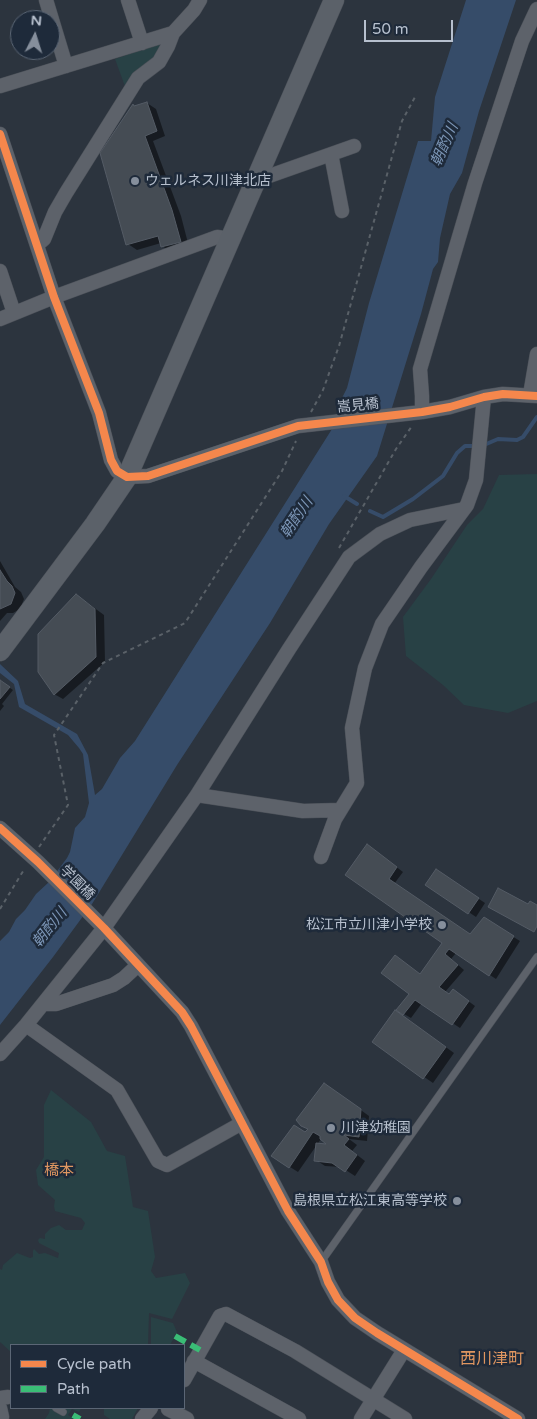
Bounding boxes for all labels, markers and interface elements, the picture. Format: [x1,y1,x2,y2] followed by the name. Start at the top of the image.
[10,10,60,60] north arrow
[367,10,456,42] scale bar
[30,12,43,30] text: N
[372,20,409,38] text: 50 m
[428,121,462,169] water label: 朝酌川
[145,173,271,189] place label: ウェルネス川津北店
[129,175,141,187] marker: ウェルネス川津北店
[336,395,380,417] street label: 嵩見橋
[277,494,317,542] water label: 朝酌川
[56,862,98,904] street label: 学園橋
[29,905,71,951] water label: 朝酌川
[306,917,432,933] place label: 松江市立川津小学校
[436,919,448,931] marker: 松江市立川津小学校
[341,1120,411,1136] place label: 川津幼稚園
[325,1122,337,1134] marker: 川津幼稚園
[44,1162,74,1180] district label: 橋本
[293,1193,447,1209] place label: 島根県立松江東高等学校
[451,1195,463,1207] marker: 島根県立松江東高等学校
[10,1344,185,1409] legend
[460,1350,524,1370] district label: 西川津町
[57,1355,131,1373] text: Cycle path
[57,1380,90,1398] text: Path

